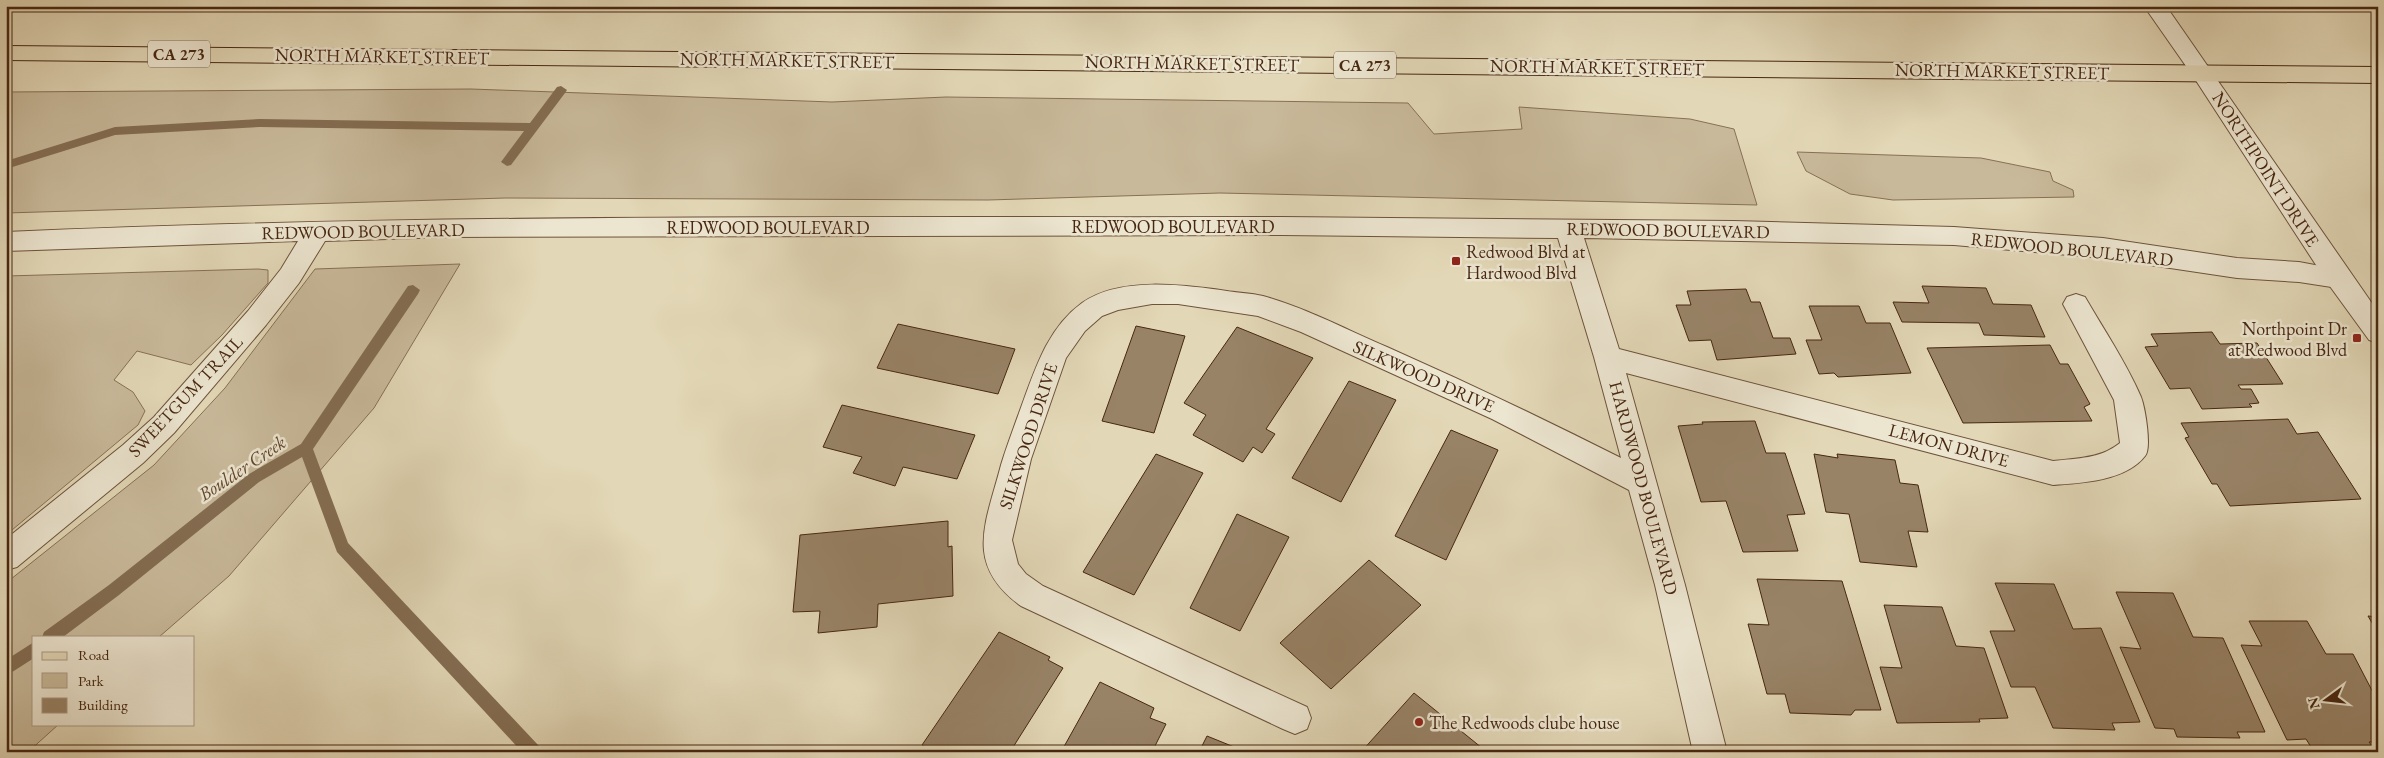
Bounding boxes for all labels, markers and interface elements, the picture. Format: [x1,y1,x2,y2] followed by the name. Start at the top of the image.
[148,41,210,68] road number: CA 273
[275,43,490,69] street label: NORTH MARKET STREET
[680,47,895,73] street label: NORTH MARKET STREET
[1085,50,1300,76] street label: NORTH MARKET STREET
[1334,52,1396,78] road number: CA 273
[1490,54,1705,80] street label: NORTH MARKET STREET
[1895,58,2110,84] street label: NORTH MARKET STREET
[2207,87,2325,251] street label: NORTHPOINT DRIVE
[1071,215,1275,238] street label: REDWOOD BOULEVARD
[666,216,870,239] street label: REDWOOD BOULEVARD
[1566,217,1770,243] street label: REDWOOD BOULEVARD
[261,218,465,244] street label: REDWOOD BOULEVARD
[1970,227,2174,271] street label: REDWOOD BOULEVARD
[1466,240,1585,284] place label: Redwood Blvd at Hardwood Blvd
[1450,255,1462,267] marker: Redwood Blvd at Hardwood Blvd
[2228,317,2348,361] place label: Northpoint Dr at Redwood Blvd
[123,330,248,462] street label: SWEETGUM TRAIL
[2351,332,2363,344] marker: Northpoint Dr at Redwood Blvd
[1350,334,1498,418] street label: SILKWOOD DRIVE
[993,360,1063,512] street label: SILKWOOD DRIVE
[1604,379,1684,597] street label: HARDWOOD BOULEVARD
[1886,418,2012,472] street label: LEMON DRIVE
[193,429,291,507] water label: Boulder Creek
[32,636,195,726] legend
[78,645,110,664] text: Road
[78,671,105,690] text: Park
[2302,676,2352,726] north arrow
[78,695,128,714] text: Building
[2303,695,2324,711] text: N
[1429,711,1619,734] place label: The Redwoods clube house
[1413,716,1425,728] marker: The Redwoods clube house

